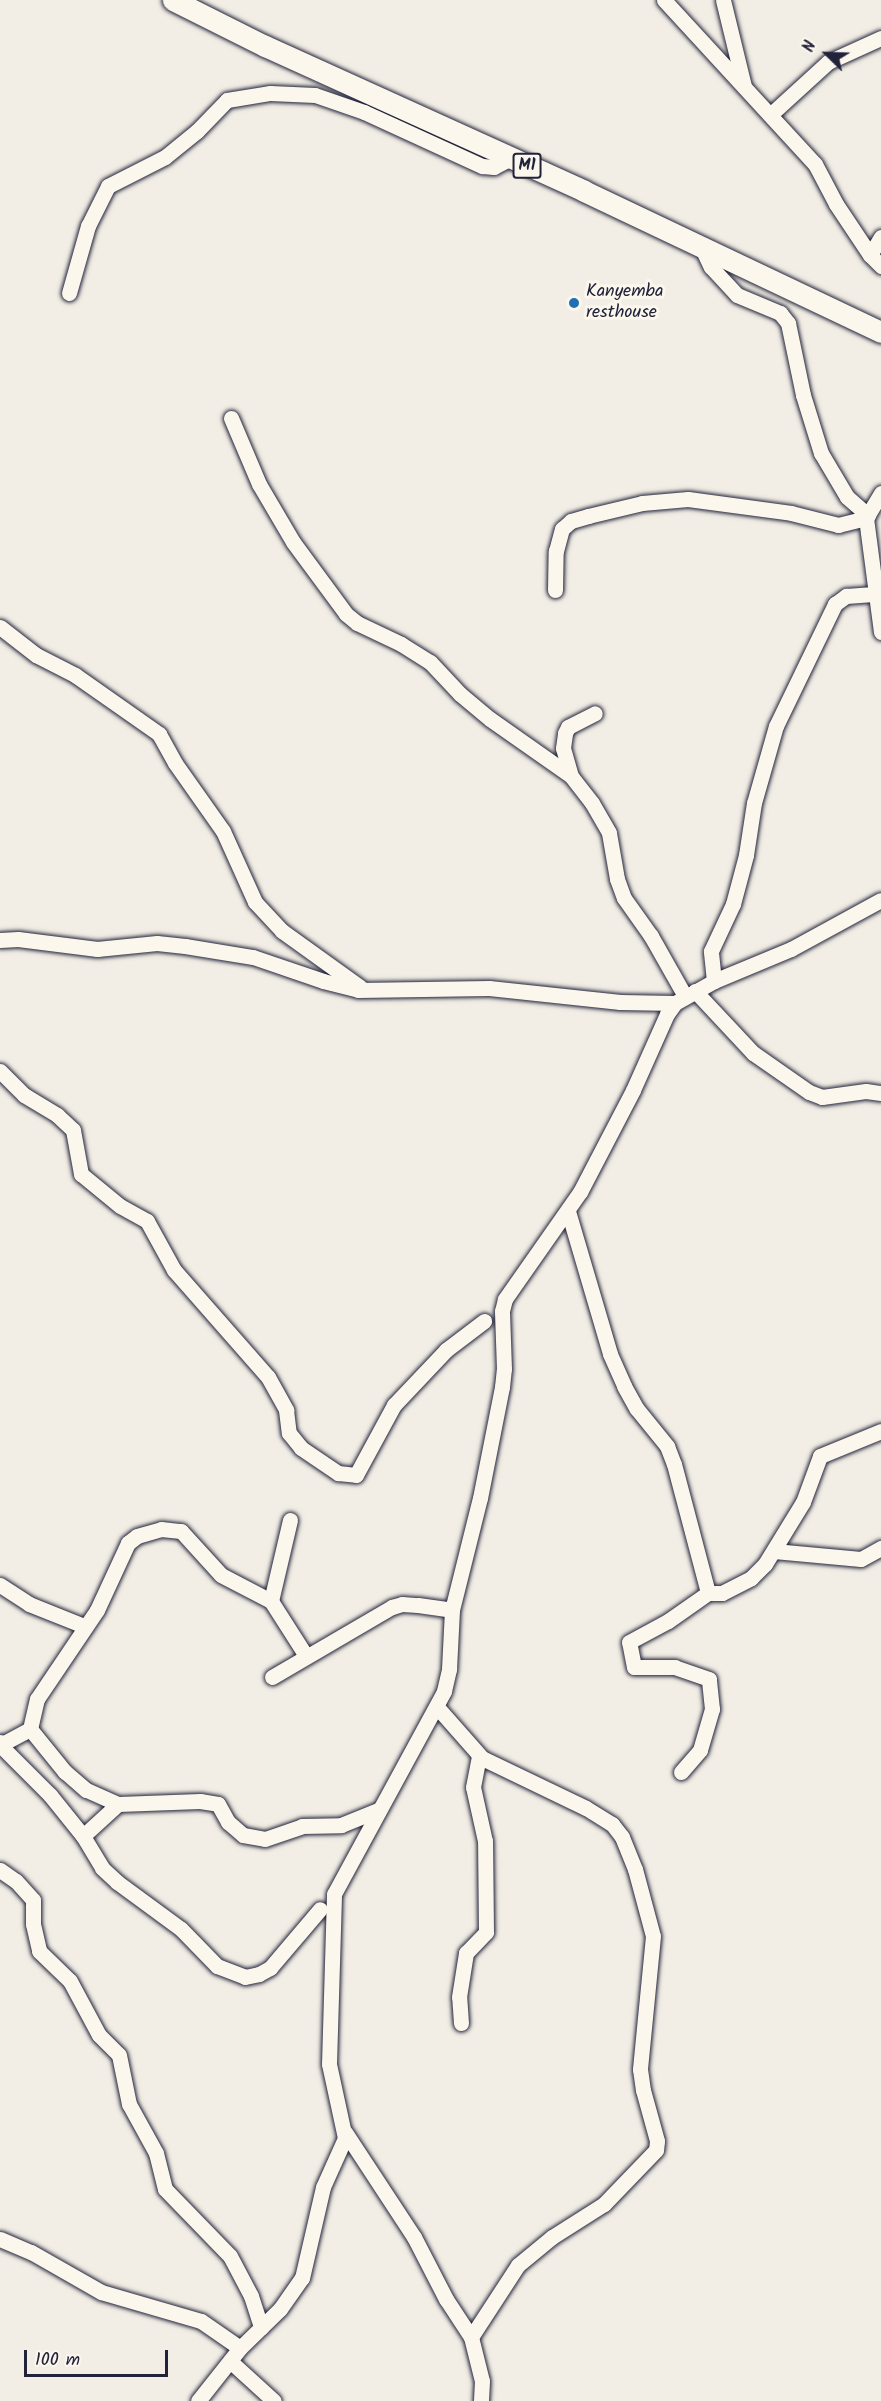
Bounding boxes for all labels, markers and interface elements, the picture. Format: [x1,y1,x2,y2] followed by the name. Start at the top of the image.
[797,24,857,84] north arrow
[796,37,823,56] text: N
[512,153,542,179] road number: M1
[586,282,663,324] place label: Kanyemba resthouse
[567,296,581,310] marker: Kanyemba resthouse
[27,2338,171,2376] scale bar
[35,2346,80,2375] text: 100 m

